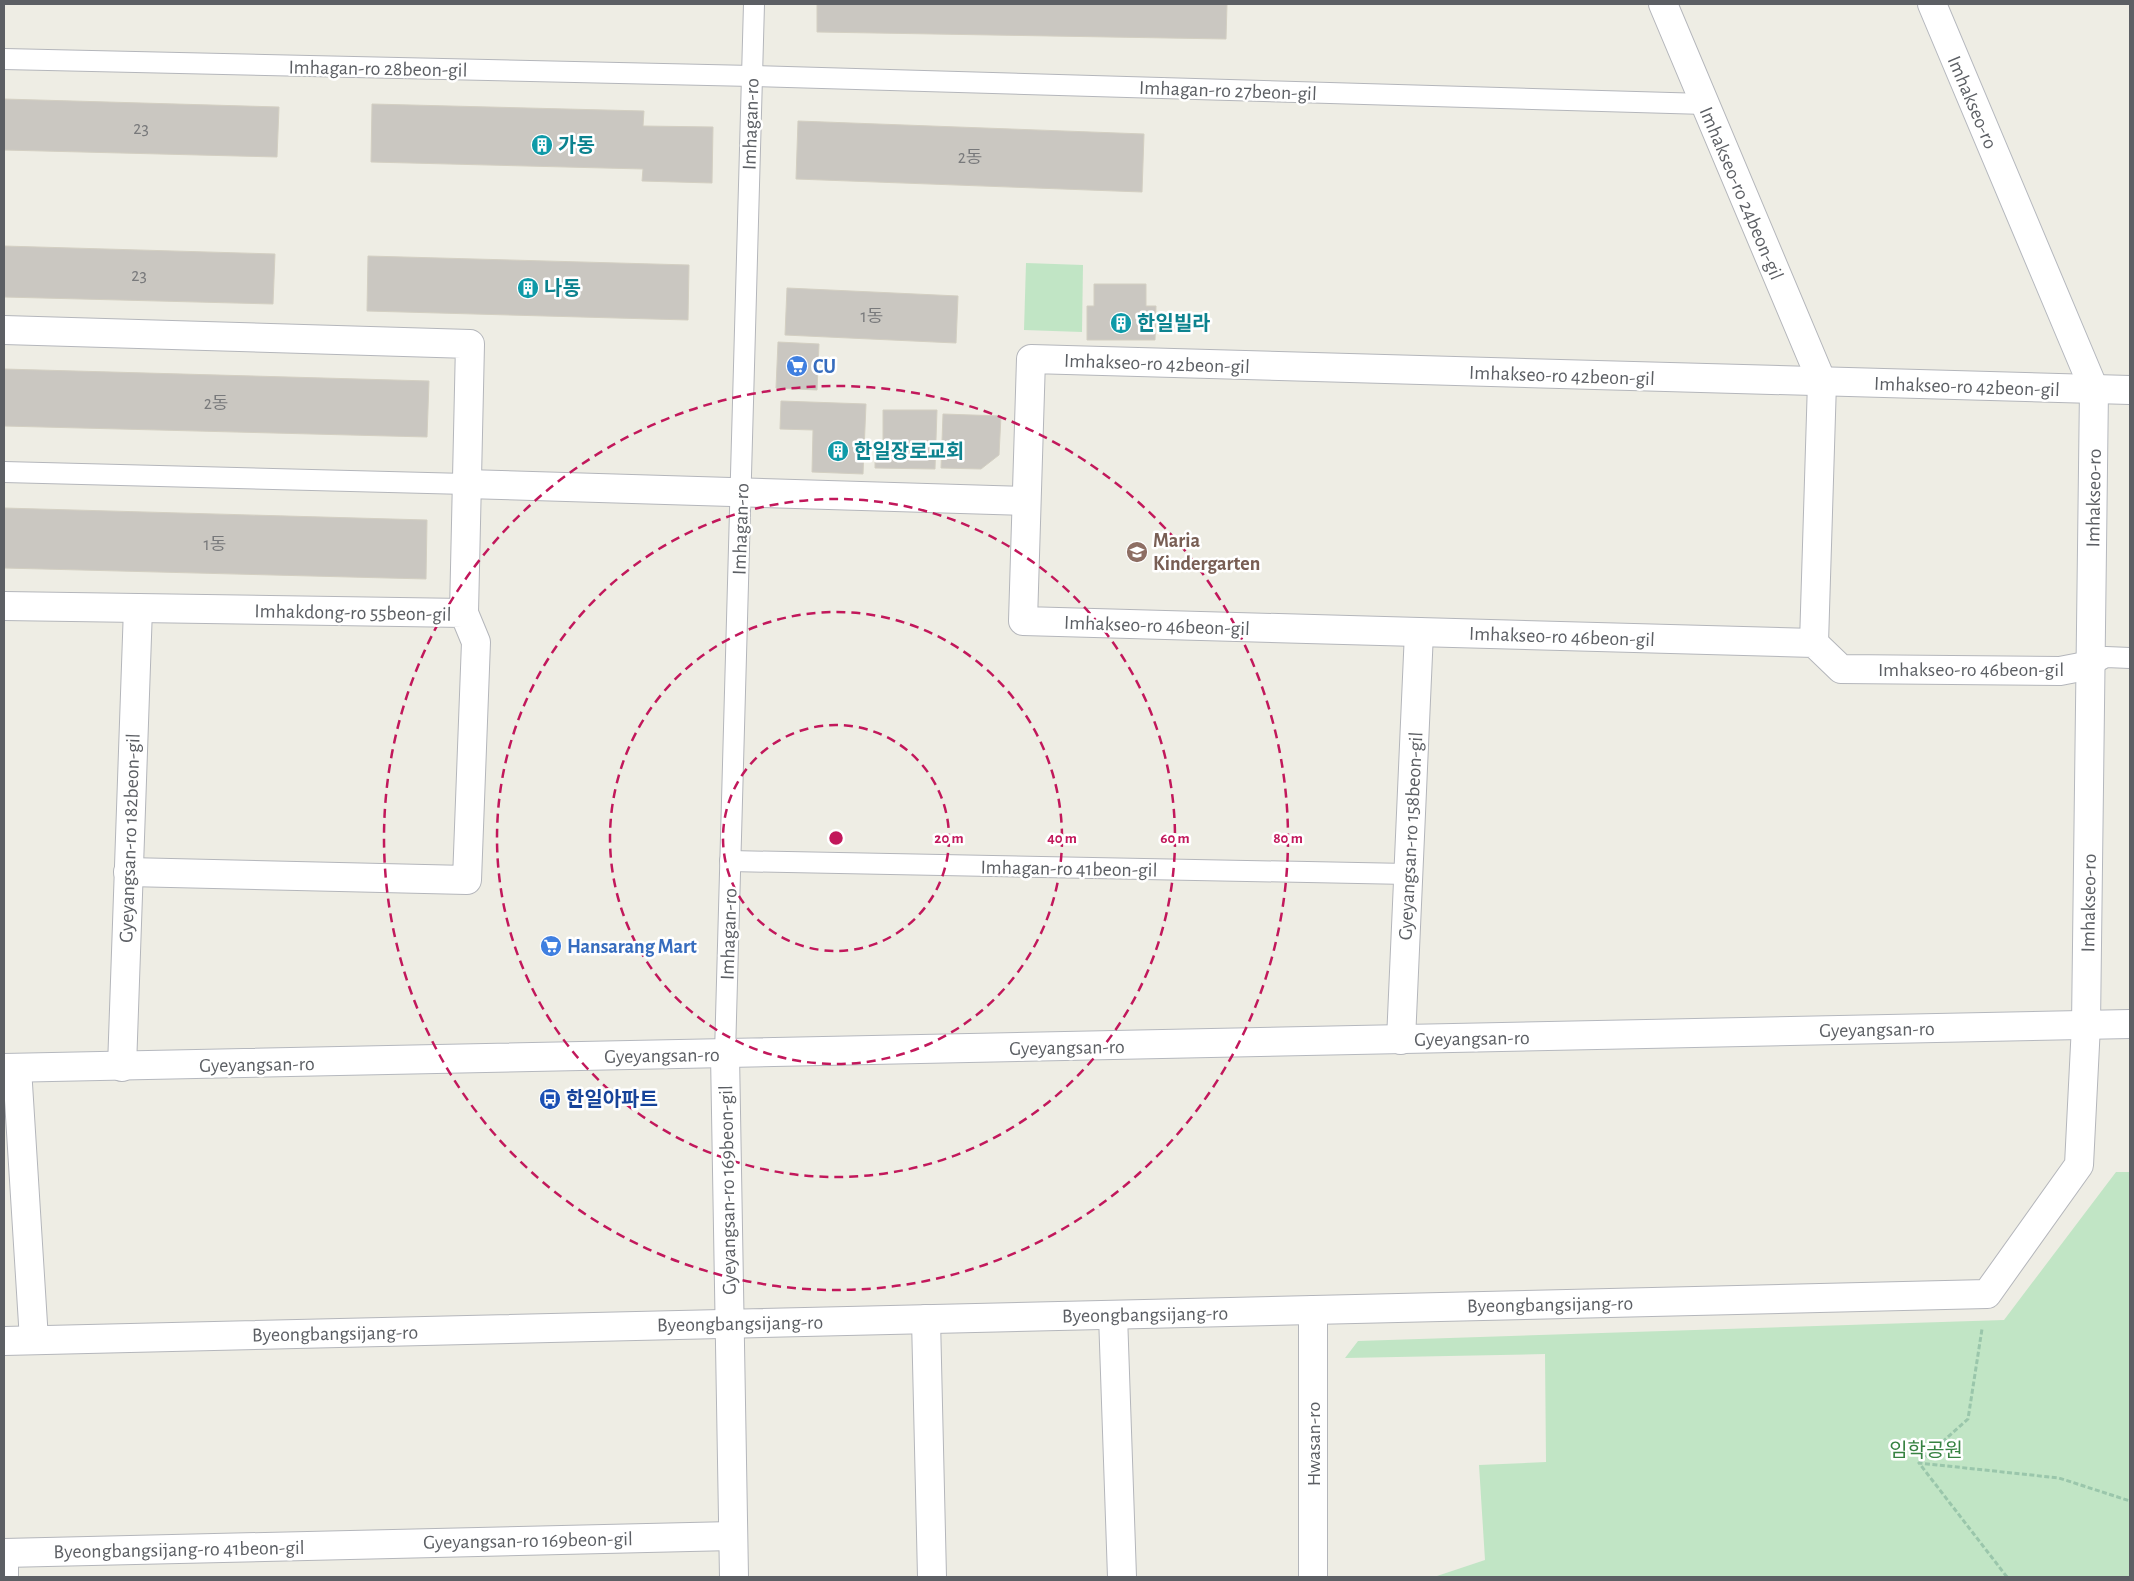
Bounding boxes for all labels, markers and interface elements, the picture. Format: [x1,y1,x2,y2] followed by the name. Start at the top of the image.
[1944,53,2001,152] street label: Imhakseo-ro
[288,57,468,81] street label: Imhagan-ro 28beon-gil
[739,78,763,170] street label: Imhagan-ro
[1139,78,1317,104] street label: Imhagan-ro 27beon-gil
[1696,104,1787,283] street label: Imhakseo-ro 24beon-gil
[133,120,149,138] house number: 23
[530,133,554,157] building icon: 가동
[558,135,595,156] place label: 가동
[958,148,982,167] house number: 2동
[131,267,147,285] house number: 23
[516,276,540,300] building icon: 나동
[544,278,581,299] place label: 나동
[861,307,883,326] house number: 1동
[1109,311,1133,335] building icon: 한일빌라
[1137,313,1211,334] place label: 한일빌라
[1064,351,1250,377] street label: Imhakseo-ro 42beon-gil
[785,354,809,378] supermarket icon: CU
[813,357,836,377] place label: CU
[1469,363,1655,389] street label: Imhakseo-ro 42beon-gil
[1874,374,2060,400] street label: Imhakseo-ro 42beon-gil
[204,394,228,413] house number: 2동
[826,439,850,463] building icon: 한일장로교회
[854,441,964,462] place label: 한일장로교회
[2083,448,2105,548] street label: Imhakseo-ro
[729,483,753,575] street label: Imhagan-ro
[1153,531,1260,574] place label: Maria Kindergarten
[204,535,226,554] house number: 1동
[1125,540,1149,564] school or university icon: Maria Kindergarten
[254,601,452,625] street label: Imhakdong-ro 55beon-gil
[1064,613,1250,639] street label: Imhakseo-ro 46beon-gil
[1469,624,1655,650] street label: Imhakseo-ro 46beon-gil
[1878,660,2064,680] street label: Imhakseo-ro 46beon-gil
[1396,731,1426,941] street label: Gyeyangsan-ro 158beon-gil
[116,733,144,943] street label: Gyeyangsan-ro 182beon-gil
[827,829,845,847] centre of rings
[934,831,964,846] text: 20 m
[1047,831,1077,846] text: 40 m
[1160,831,1190,846] text: 60 m
[1273,831,1303,846] text: 80 m
[2078,853,2100,953] street label: Imhakseo-ro
[980,857,1158,881] street label: Imhagan-ro 41beon-gil
[717,888,741,980] street label: Imhagan-ro
[539,934,563,958] supermarket icon: Hansarang Mart
[567,937,697,957] place label: Hansarang Mart
[1819,1019,1935,1041] street label: Gyeyangsan-ro
[1414,1028,1530,1050] street label: Gyeyangsan-ro
[1009,1037,1125,1059] street label: Gyeyangsan-ro
[604,1045,720,1067] street label: Gyeyangsan-ro
[199,1054,315,1076] street label: Gyeyangsan-ro
[716,1085,740,1295] street label: Gyeyangsan-ro 169beon-gil
[538,1087,562,1111] bus stop icon: 한일아파트
[566,1089,658,1110] place label: 한일아파트
[1467,1294,1633,1316] street label: Byeongbangsijang-ro
[1062,1304,1228,1326] street label: Byeongbangsijang-ro
[657,1313,823,1335] street label: Byeongbangsijang-ro
[252,1323,418,1345] street label: Byeongbangsijang-ro
[1304,1402,1324,1486] street label: Hwasan-ro
[1889,1440,1963,1461] park label: 임학공원
[423,1529,633,1553] street label: Gyeyangsan-ro 169beon-gil
[53,1538,305,1562] street label: Byeongbangsijang-ro 41beon-gil

